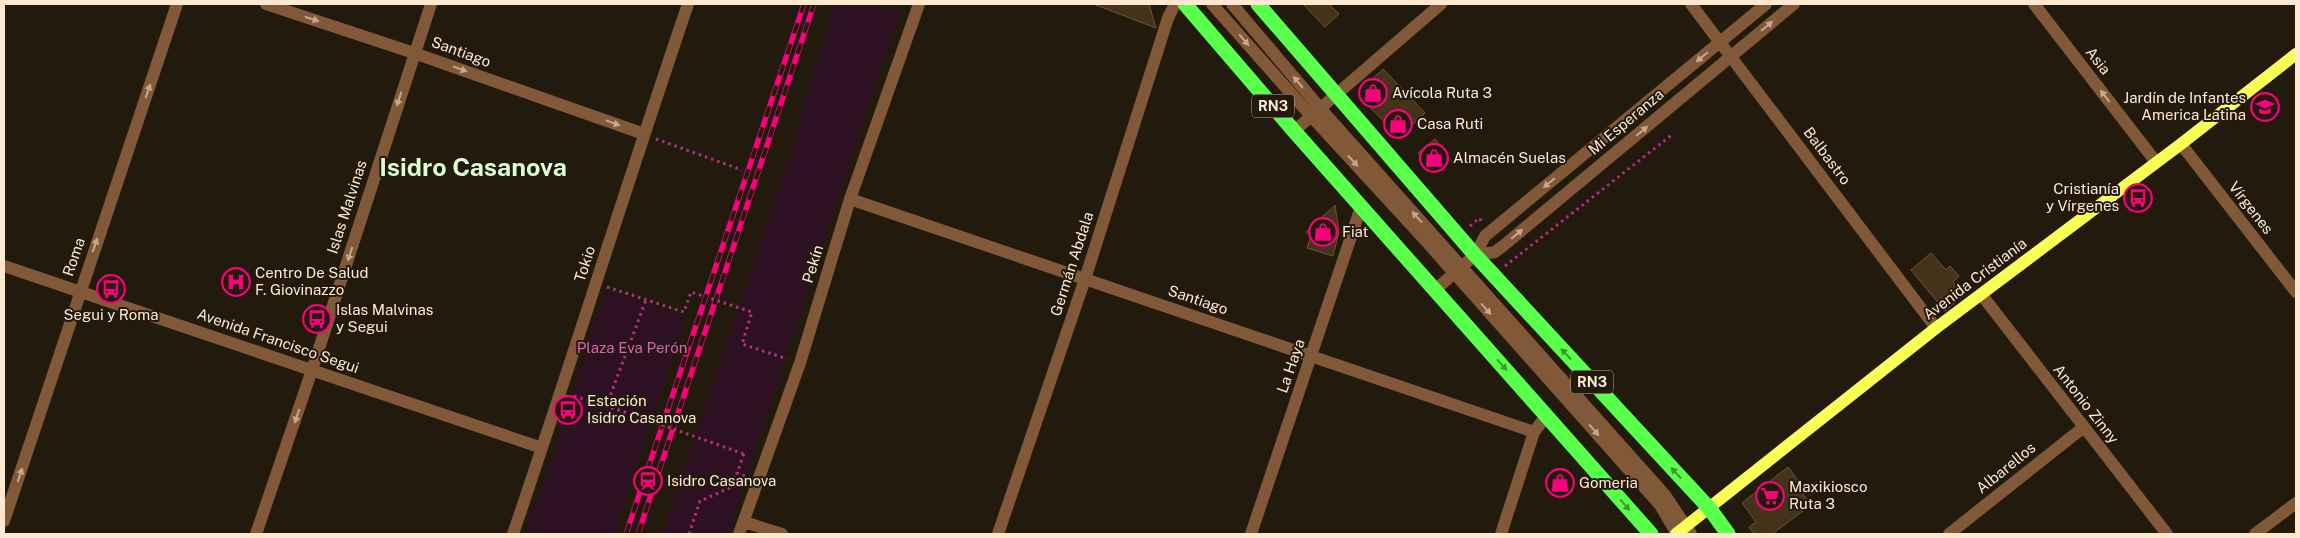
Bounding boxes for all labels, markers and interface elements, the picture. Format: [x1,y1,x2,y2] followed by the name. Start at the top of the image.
[305,15,320,23] one-way arrow
[1760,21,1773,32] one-way arrow
[429,33,493,70] street label: Santiago
[1238,34,1249,47] one-way arrow
[2082,44,2114,78] street label: Asia
[1695,52,1708,63] one-way arrow
[453,65,468,73] one-way arrow
[1292,76,1304,88] one-way arrow
[1358,78,1388,108] shop icon: Avícola Ruta 3
[144,84,152,99] one-way arrow
[1392,84,1492,101] place label: Avícola Ruta 3
[1585,85,1667,158] street label: Mi Esperanza
[2123,89,2246,123] place label: Jardín de Infantes America Latina
[2099,90,2110,103] one-way arrow
[395,92,403,107] one-way arrow
[2250,92,2280,122] school or university icon: Jardín de Infantes America Latina
[1252,94,1294,118] road number: RN3
[1383,109,1413,139] shop icon: Casa Ruti
[1417,115,1483,132] place label: Casa Ruti
[606,120,621,128] one-way arrow
[1800,124,1854,188] street label: Balbastro
[1635,125,1648,136] one-way arrow
[1419,143,1449,173] shop icon: Almacén Suelas
[1453,149,1566,166] place label: Almacén Suelas
[379,152,567,182] district label: Isidro Casanova
[1347,154,1359,166] one-way arrow
[323,158,370,256] street label: Islas Malvinas
[1543,178,1556,189] one-way arrow
[2226,178,2277,237] street label: Vírgenes
[2046,180,2119,214] place label: Cristianía y Vírgenes
[2123,183,2153,213] bus stop icon: Cristianía y Vírgenes
[1047,210,1096,318] street label: Germán Abdala
[1411,211,1423,223] one-way arrow
[1308,217,1338,247] shop icon: Fiat
[1342,223,1369,240] place label: Fiat
[1510,229,1523,240] one-way arrow
[1920,234,2030,323] street label: Avenida Cristianía
[59,235,88,278] street label: Roma
[91,237,99,252] one-way arrow
[799,243,826,285] street label: Pekín
[571,244,598,284] street label: Tokio
[345,247,353,262] one-way arrow
[255,264,368,298] place label: Centro De Salud F. Giovinazzo
[221,267,251,297] hospital icon: Centro De Salud F. Giovinazzo
[96,274,126,304] bus stop icon: Segui y Roma
[1166,281,1230,318] street label: Santiago
[336,301,433,335] place label: Islas Malvinas y Segui
[1480,303,1491,315] one-way arrow
[302,304,332,334] bus stop icon: Islas Malvinas y Segui
[195,305,361,376] street label: Avenida Francisco Segui
[64,306,158,323] place label: Segui y Roma
[1273,337,1308,395] street label: La Haya
[577,339,687,356] park label: Plaza Eva Perón
[1560,348,1572,360] one-way arrow
[1496,359,1508,371] one-way arrow
[2050,361,2123,447] street label: Antonio Zinny
[1571,371,1613,394] road number: RN3
[587,392,696,426] place label: Estación Isidro Casanova
[553,395,583,425] bus stop icon: Estación Isidro Casanova
[293,409,301,424] one-way arrow
[1588,424,1600,436] one-way arrow
[1973,439,2039,497] street label: Albarellos
[633,466,663,496] station icon: Isidro Casanova
[1671,466,1682,479] one-way arrow
[16,467,24,482] one-way arrow
[1545,468,1575,498] shop icon: Gomeria
[667,472,776,489] place label: Isidro Casanova
[1579,474,1638,491] place label: Gomeria
[1789,478,1867,512] place label: Maxikiosco Ruta 3
[1755,481,1785,511] supermarket icon: Maxikiosco Ruta 3
[1619,498,1631,510] one-way arrow

